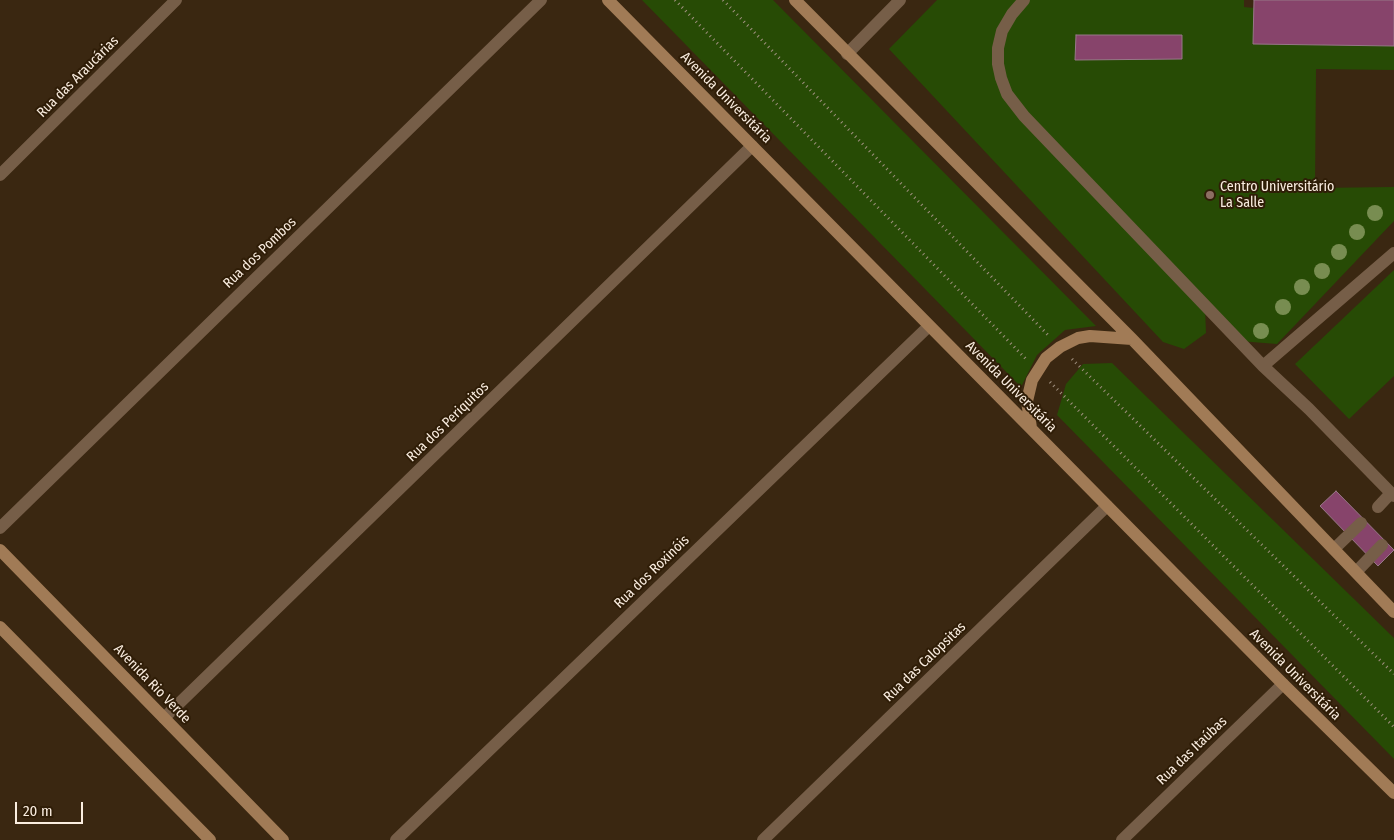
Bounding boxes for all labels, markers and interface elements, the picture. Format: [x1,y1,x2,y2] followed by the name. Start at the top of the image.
[34,33,122,121] street label: Rua das Araucárias
[677,49,775,147] street label: Avenida Universitária
[1220,179,1334,212] place label: Centro Universitário La Salle
[1204,189,1216,201] marker: Centro Universitário La Salle
[220,214,300,292] street label: Rua dos Pombos
[962,338,1060,436] street label: Avenida Universitária
[403,379,493,465] street label: Rua dos Periquitos
[611,532,693,612] street label: Rua dos Roxinóis
[881,619,969,705] street label: Rua das Calopsitas
[1246,626,1344,724] street label: Avenida Universitária
[110,641,194,727] street label: Avenida Rio Verde
[1153,713,1231,789] street label: Rua das Itaúbas
[18,792,85,824] scale bar
[23,802,53,820] text: 20 m

